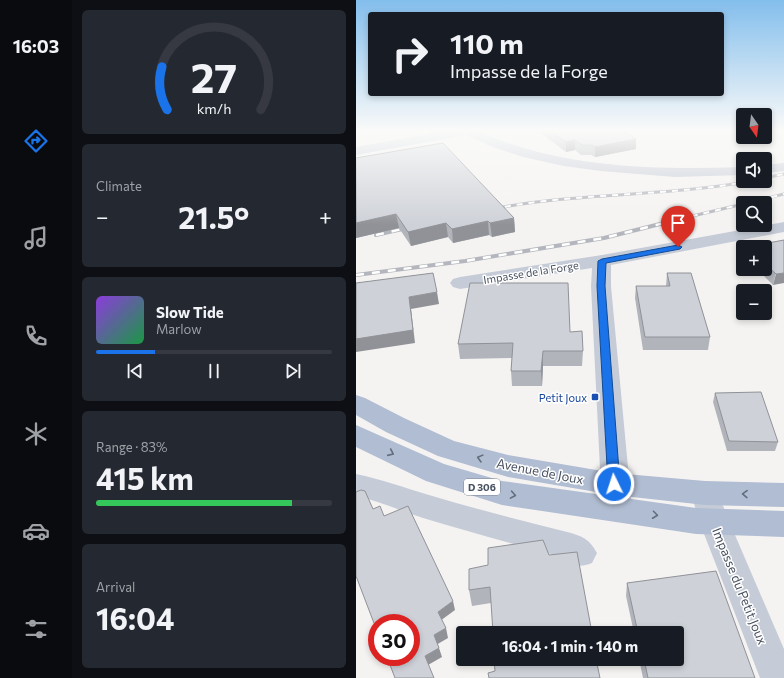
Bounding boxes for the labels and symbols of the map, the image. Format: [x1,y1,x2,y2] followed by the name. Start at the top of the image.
[736,108,772,144] north arrow
[661,206,695,247] pin
[482,258,580,286] street label: Impasse de la Forge
[539,391,587,405] place label: Petit Joux
[590,392,600,402] marker: Petit Joux
[387,448,394,456] one-way arrow
[477,455,483,463] one-way arrow
[495,455,585,487] street label: Avenue de Joux
[593,463,635,505] position arrow
[464,479,500,495] road number: D 306
[510,490,516,498] one-way arrow
[742,490,748,499] one-way arrow
[652,510,658,519] one-way arrow
[709,525,771,647] street label: Impasse du Petit Joux
[368,614,420,666] speed limit sign: 30

